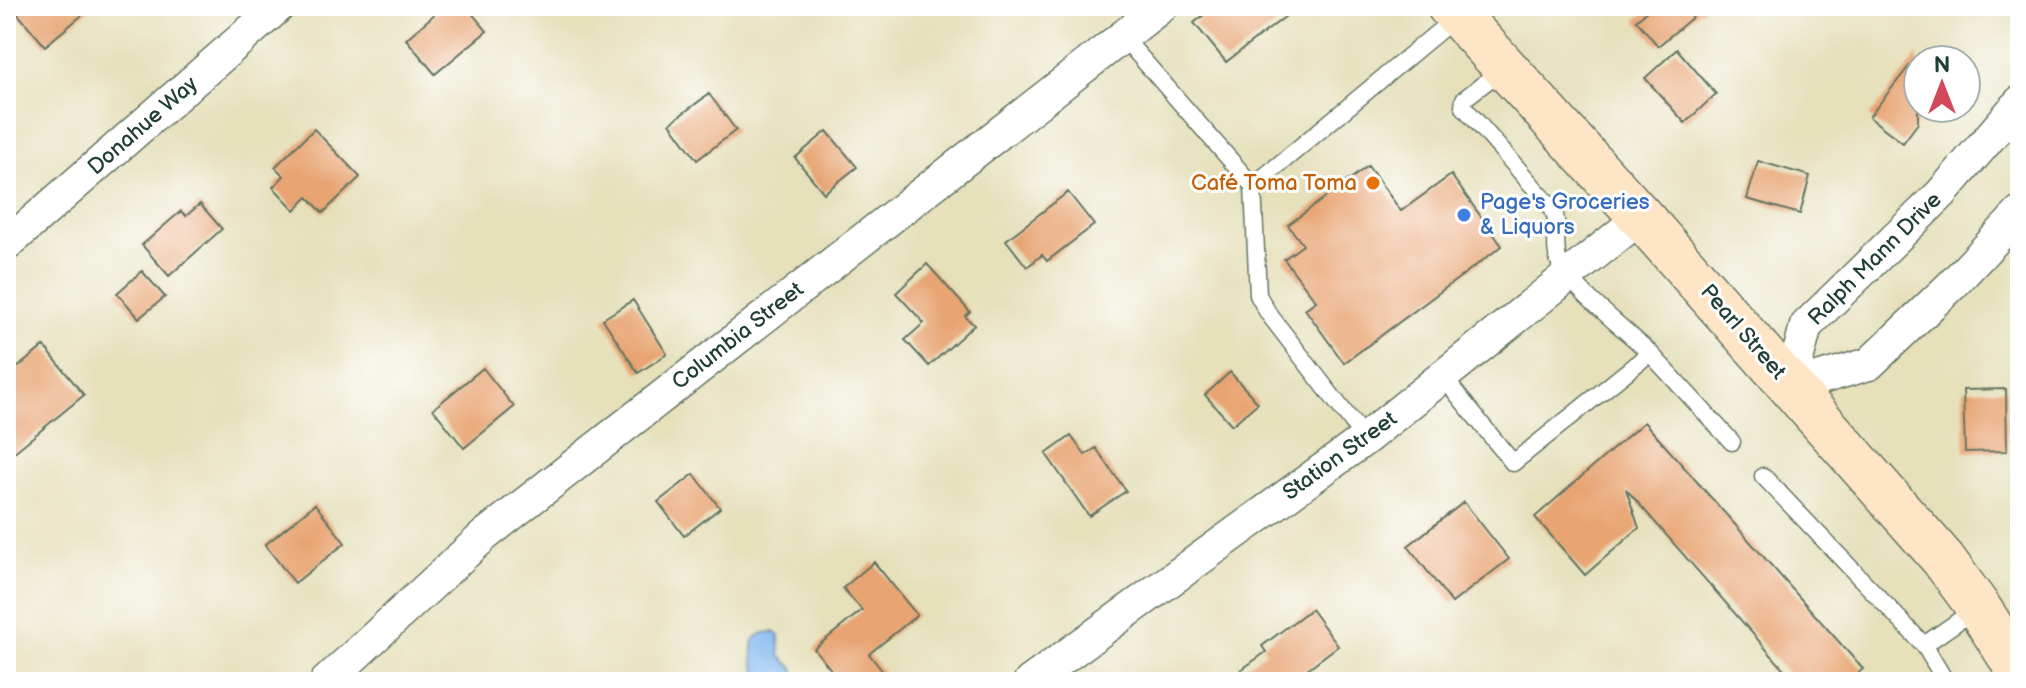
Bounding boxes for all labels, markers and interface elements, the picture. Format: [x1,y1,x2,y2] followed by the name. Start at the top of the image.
[1902,44,1982,124] north arrow
[1934,52,1950,79] text: N
[83,71,203,181] street label: Donahue Way
[1191,170,1357,197] place label: Café Toma Toma
[1364,174,1382,192] marker: Café Toma Toma
[1803,187,1947,331] street label: Ralph Mann Drive
[1480,189,1650,241] place label: Page's Groceries & Liquors
[1455,206,1473,224] marker: Page's Groceries & Liquors
[667,276,809,396] street label: Columbia Street
[1694,279,1792,385] street label: Pearl Street
[1278,405,1403,506] street label: Station Street

